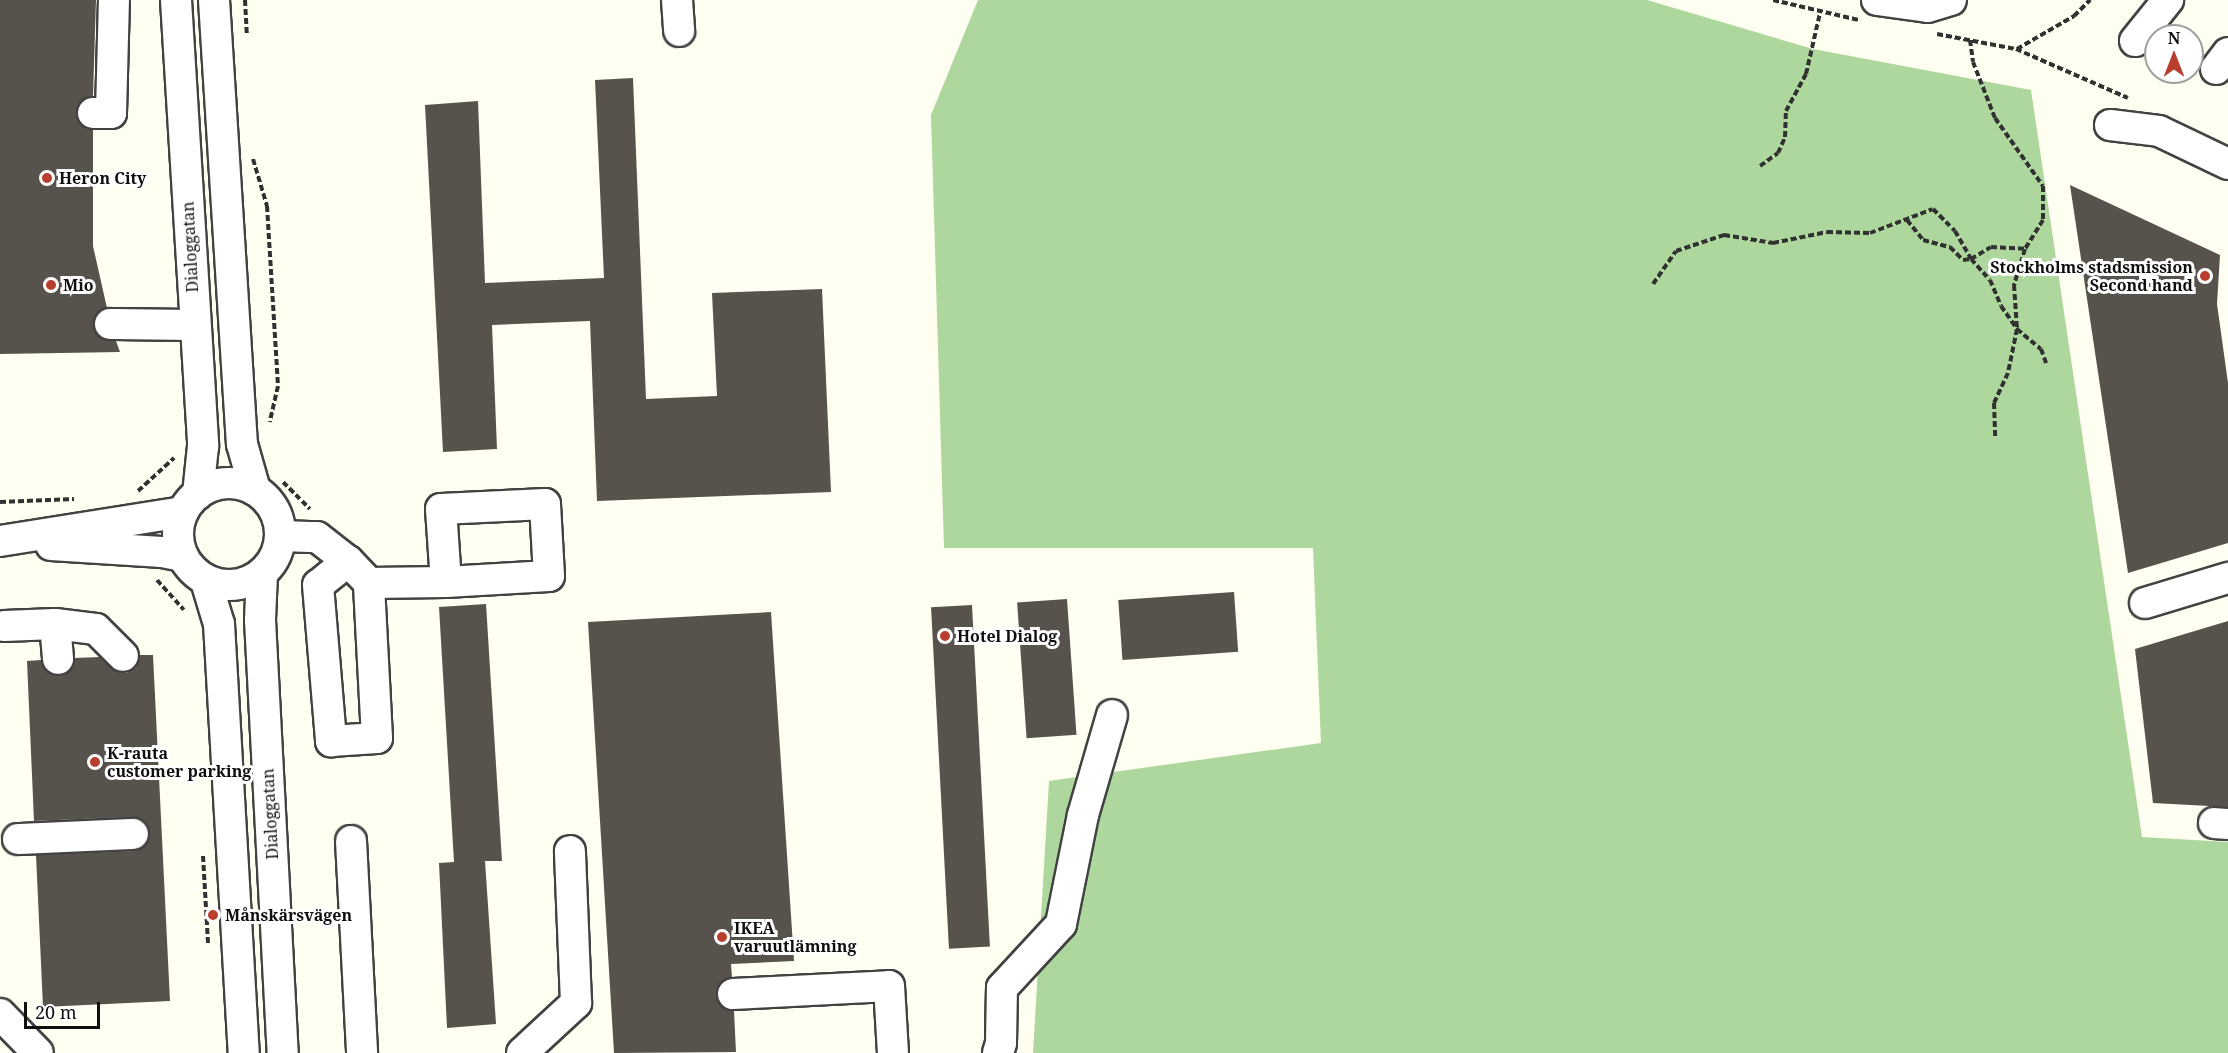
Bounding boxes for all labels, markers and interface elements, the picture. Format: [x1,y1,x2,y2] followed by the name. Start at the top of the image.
[2144,24,2204,84] north arrow
[2168,27,2180,49] text: N
[59,168,146,188] place label: Heron City
[40,171,54,185] marker: Heron City
[178,201,202,293] street label: Dialoggatan
[1990,257,2193,295] place label: Stockholms stadsmission Second hand
[2198,269,2212,283] marker: Stockholms stadsmission Second hand
[63,275,94,295] place label: Mio
[44,278,58,292] marker: Mio
[957,626,1057,646] place label: Hotel Dialog
[938,629,952,643] marker: Hotel Dialog
[107,743,251,781] place label: K-rauta customer parking
[88,755,102,769] marker: K-rauta customer parking
[258,768,282,860] street label: Dialoggatan
[225,905,352,925] place label: Månskärsvägen
[206,908,220,922] marker: Månskärsvägen
[734,918,856,956] place label: IKEA varuutlämning
[715,930,729,944] marker: IKEA varuutlämning
[27,990,104,1028] scale bar
[35,1000,77,1024] text: 20 m

